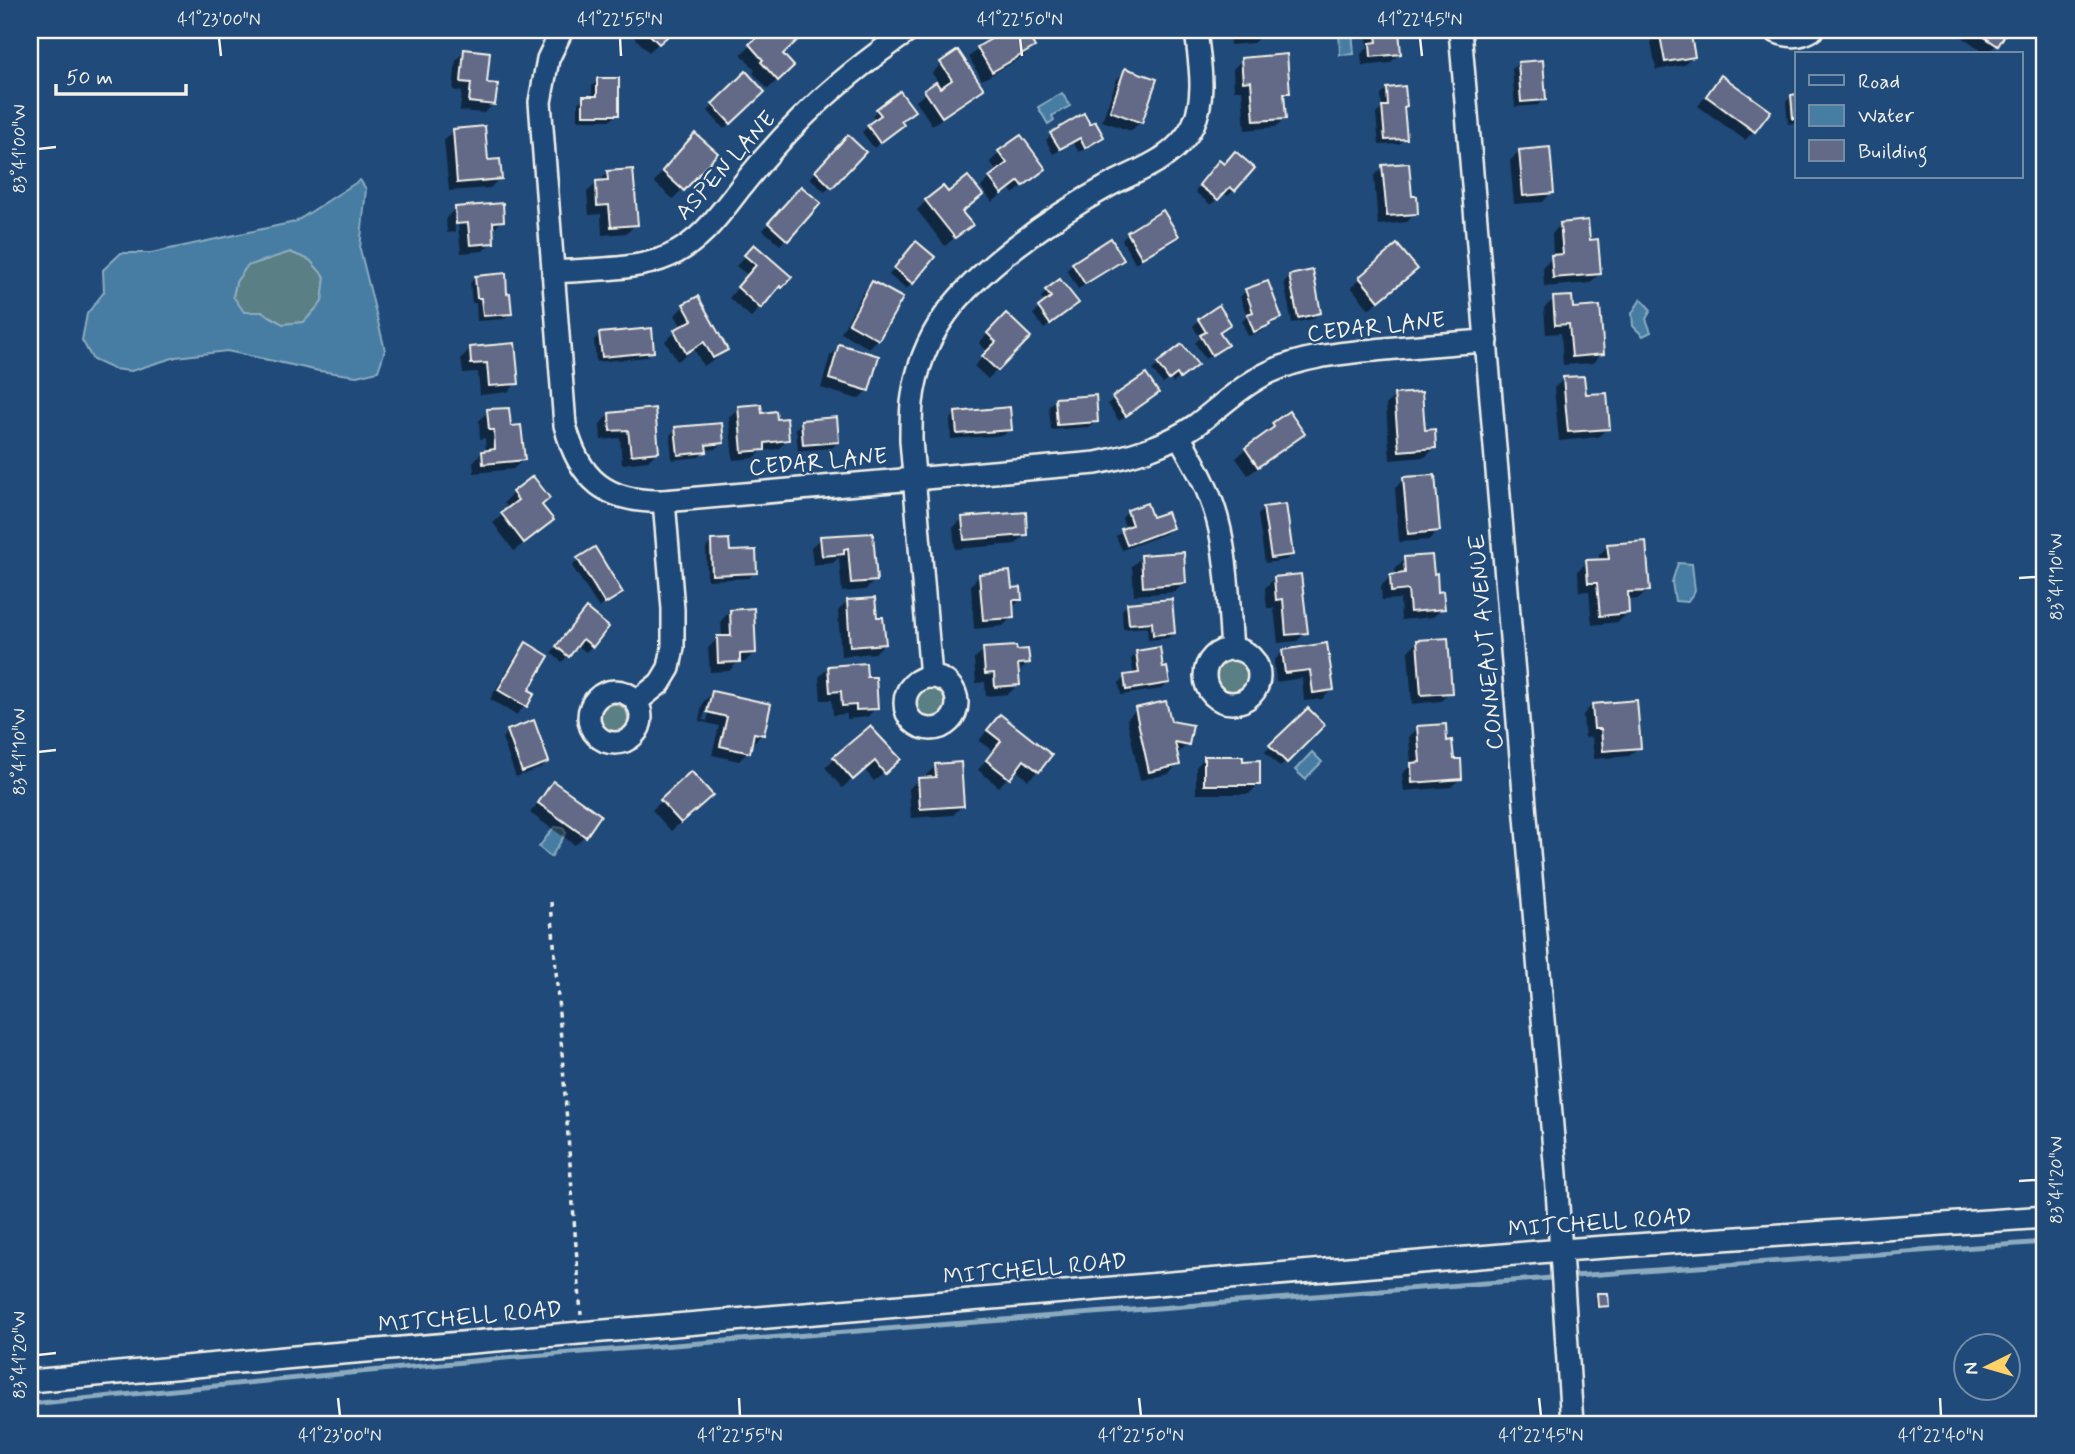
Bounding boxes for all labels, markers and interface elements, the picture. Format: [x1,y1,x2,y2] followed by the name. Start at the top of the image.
[177,8,261,32] text: 41°23'00"N
[577,8,663,32] text: 41°22'55"N
[977,8,1063,32] text: 41°22'50"N
[1377,8,1463,32] text: 41°22'45"N
[56,52,186,96] scale bar
[1795,52,2022,178] legend
[66,64,113,92] text: 50 m
[1858,68,1900,96] text: Road
[1858,102,1914,130] text: Water
[8,104,32,194] text: 83°41'00"W
[669,105,784,227] street label: ASPEN LANE
[1858,138,1928,168] text: Building
[1306,306,1447,350] street label: CEDAR LANE
[748,442,889,484] street label: CEDAR LANE
[1463,532,1511,751] street label: CONNEAUT AVENUE
[2045,533,2069,621] text: 83°41'10"W
[8,708,32,796] text: 83°41'10"W
[2045,1136,2069,1224] text: 83°41'20"W
[1507,1203,1693,1245] street label: MITCHELL ROAD
[942,1247,1128,1293] street label: MITCHELL ROAD
[377,1295,563,1341] street label: MITCHELL ROAD
[8,1311,32,1399] text: 83°41'20"W
[1952,1332,2022,1402] north arrow
[1959,1361,1985,1376] text: N
[298,1424,382,1448] text: 41°23'00"N
[697,1424,783,1448] text: 41°22'55"N
[1098,1424,1184,1448] text: 41°22'50"N
[1498,1424,1584,1448] text: 41°22'45"N
[1898,1424,1984,1448] text: 41°22'40"N

